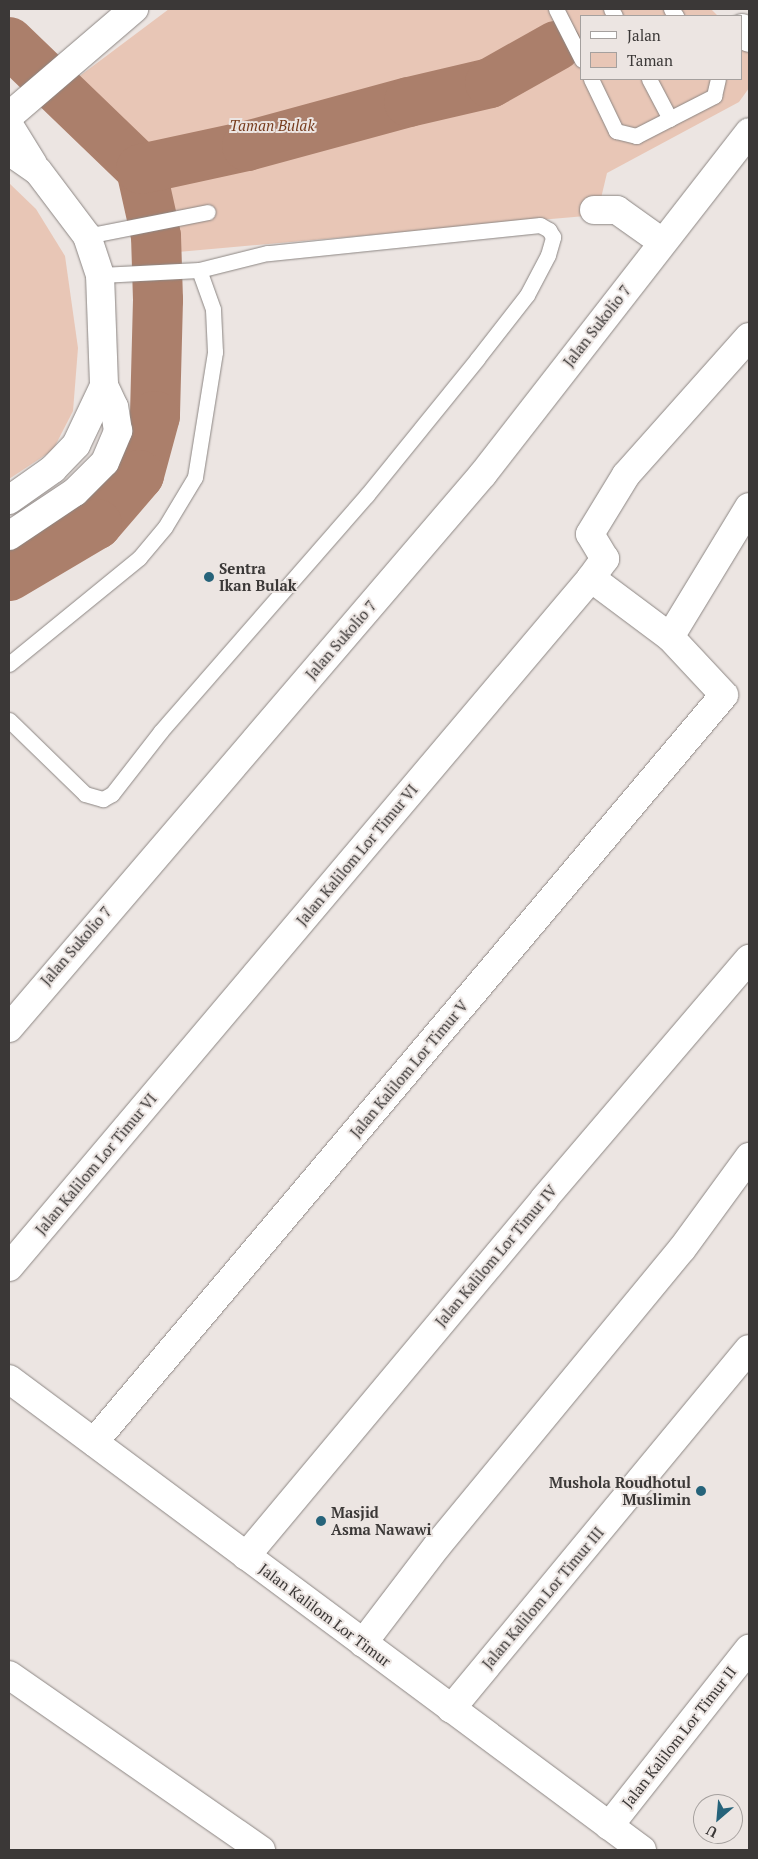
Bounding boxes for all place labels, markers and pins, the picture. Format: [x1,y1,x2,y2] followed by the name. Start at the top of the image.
[219,559,297,594] place label: Sentra Ikan Bulak
[203,571,215,583] marker: Sentra Ikan Bulak
[549,1473,691,1508] place label: Mushola Roudhotul Muslimin
[695,1485,707,1497] marker: Mushola Roudhotul Muslimin
[331,1503,432,1538] place label: Masjid Asma Nawawi
[315,1515,327,1527] marker: Masjid Asma Nawawi

